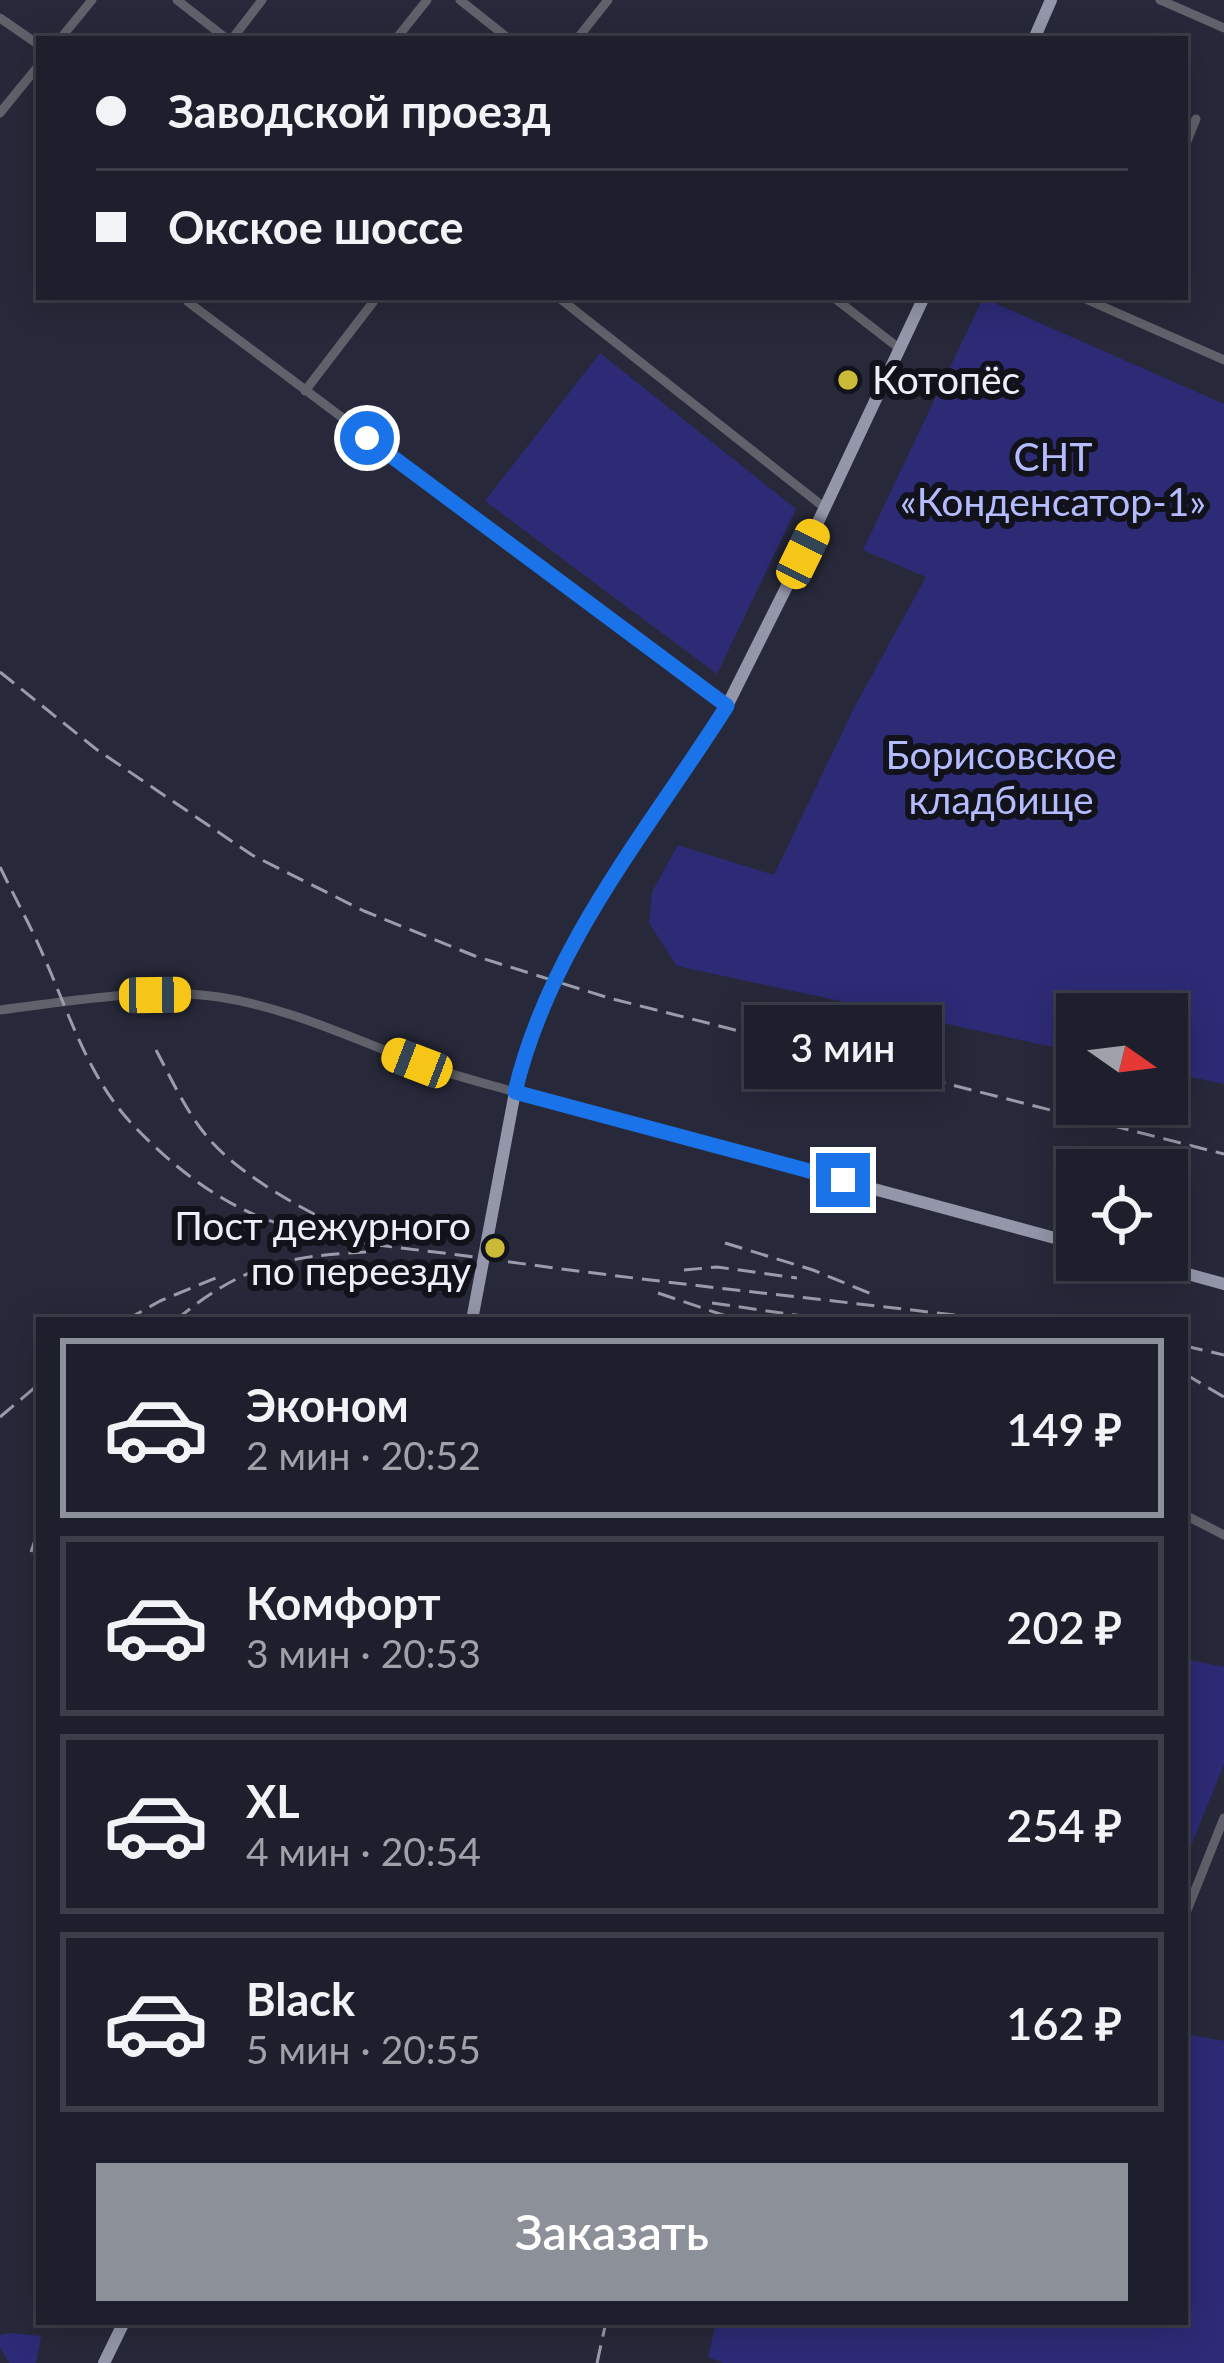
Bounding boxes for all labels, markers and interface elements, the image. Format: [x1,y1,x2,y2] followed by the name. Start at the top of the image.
[168,84,551,138] text: Заводской проезд
[168,200,464,254] text: Окское шоссе
[872,356,1020,402] place label: Котопёс
[835,367,861,393] marker: Котопёс
[340,411,394,465] route start
[900,433,1206,524] park label: СНТ «Конденсатор-1»
[771,514,835,594] car
[886,731,1116,822] park label: Борисовское кладбище
[119,976,191,1014] car
[1056,993,1188,1125] north arrow
[1056,993,1188,1281] map controls
[744,1006,942,1090] callout: 3 мин
[791,1024,895,1070] text: 3 мин
[377,1033,457,1093] car
[1056,1149,1188,1281] button: locate
[816,1153,870,1207] route end
[174,1202,471,1293] place label: Пост дежурного по переезду
[482,1235,508,1261] marker: Пост дежурного по переезду
[102,1374,210,1482] icon: car
[246,1378,409,1432] text: Эконом
[1006,1402,1122,1456] text: 149 ₽
[246,1432,481,1478] text: 2 мин · 20:52
[102,1572,210,1680] icon: car
[246,1576,441,1630] text: Комфорт
[1006,1600,1122,1654] text: 202 ₽
[246,1630,481,1676] text: 3 мин · 20:53
[102,1770,210,1878] icon: car
[246,1774,300,1828] text: XL
[1006,1798,1122,1852] text: 254 ₽
[246,1828,481,1874] text: 4 мин · 20:54
[102,1968,210,2076] icon: car
[246,1972,355,2026] text: Black
[1006,1996,1122,2050] text: 162 ₽
[246,2026,481,2072] text: 5 мин · 20:55
[96,2163,1128,2301] button: Заказать

